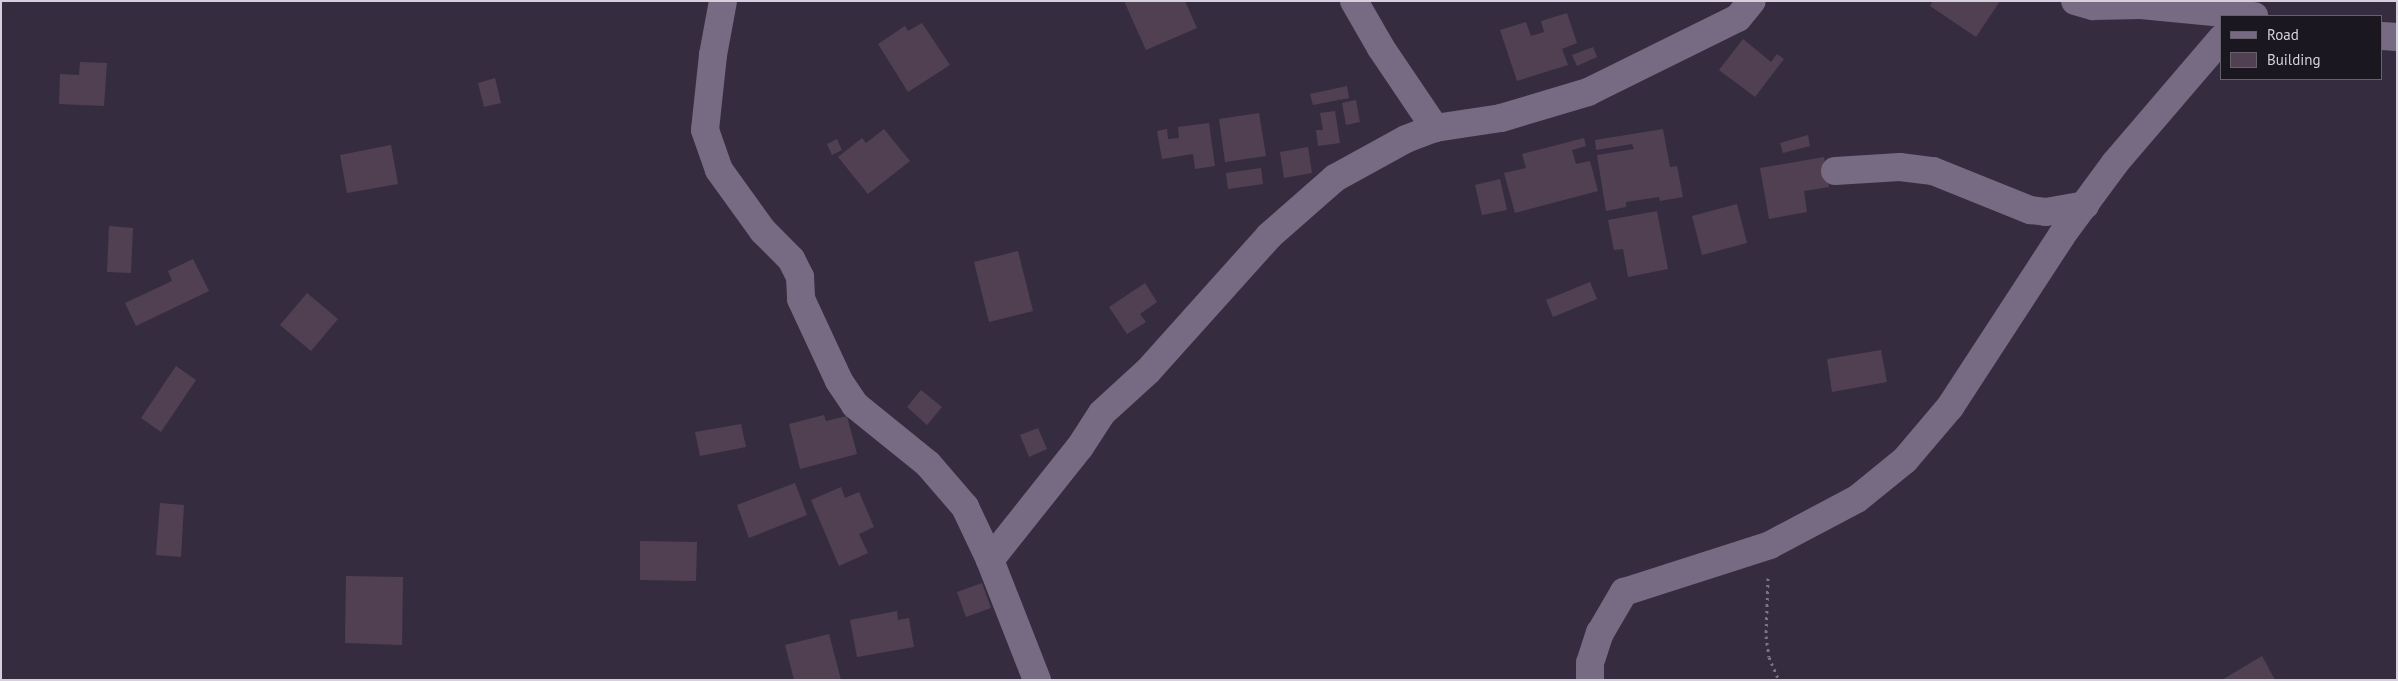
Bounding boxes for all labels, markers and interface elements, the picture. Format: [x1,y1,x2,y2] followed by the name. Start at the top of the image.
[2220,15,2383,80] legend
[2267,25,2299,44] text: Road
[2267,50,2321,69] text: Building

